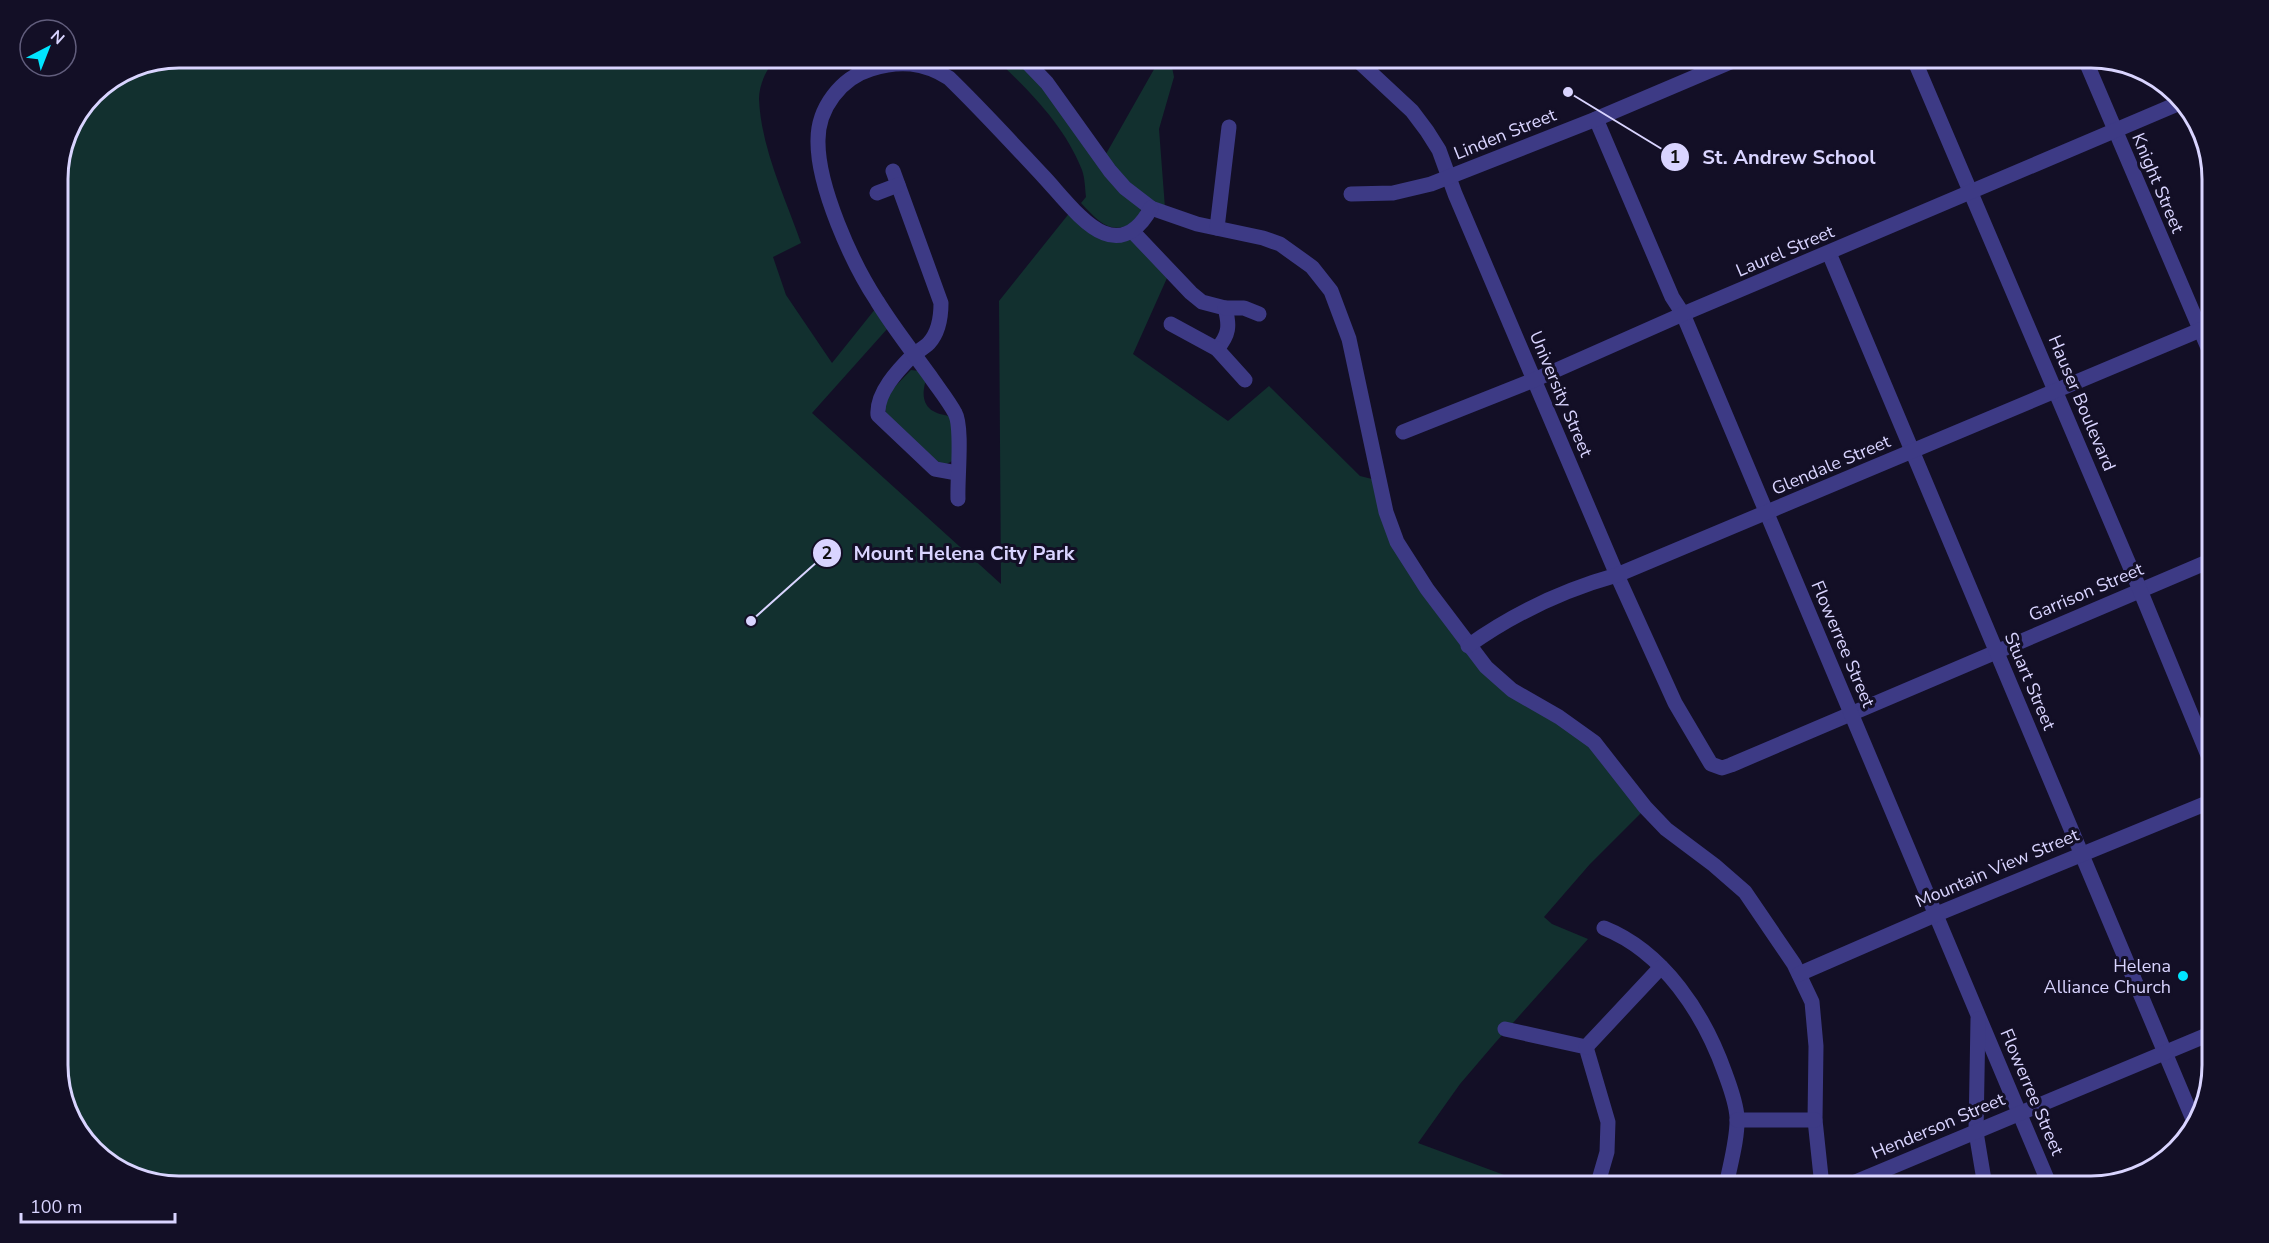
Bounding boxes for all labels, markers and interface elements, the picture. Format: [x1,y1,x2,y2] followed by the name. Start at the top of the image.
[18,18,78,78] north arrow
[46,25,69,50] text: N
[1450,102,1560,165] street label: Linden Street
[2126,129,2190,237] street label: Knight Street
[1660,138,1887,176] callout: St. Andrew School
[1702,144,1876,171] text: St. Andrew School
[1670,145,1680,169] text: 1
[1732,219,1838,282] street label: Laurel Street
[1524,327,1599,461] street label: University Street
[2043,332,2121,474] street label: Hauser Boulevard
[1768,429,1895,501] street label: Glendale Street
[812,534,1087,572] callout: Mount Helena City Park
[853,540,1076,567] text: Mount Helena City Park
[822,541,832,565] text: 2
[2025,557,2148,627] street label: Garrison Street
[1806,577,1881,712] street label: Flowerree Street
[1999,628,2062,734] street label: Stuart Street
[1912,822,2083,913] street label: Mountain View Street
[2044,954,2171,999] place label: Helena Alliance Church
[2176,969,2190,983] marker: Helena Alliance Church
[1995,1025,2070,1160] street label: Flowerree Street
[1868,1087,2009,1165] street label: Henderson Street
[21,1186,176,1224] scale bar
[30,1195,82,1219] text: 100 m

